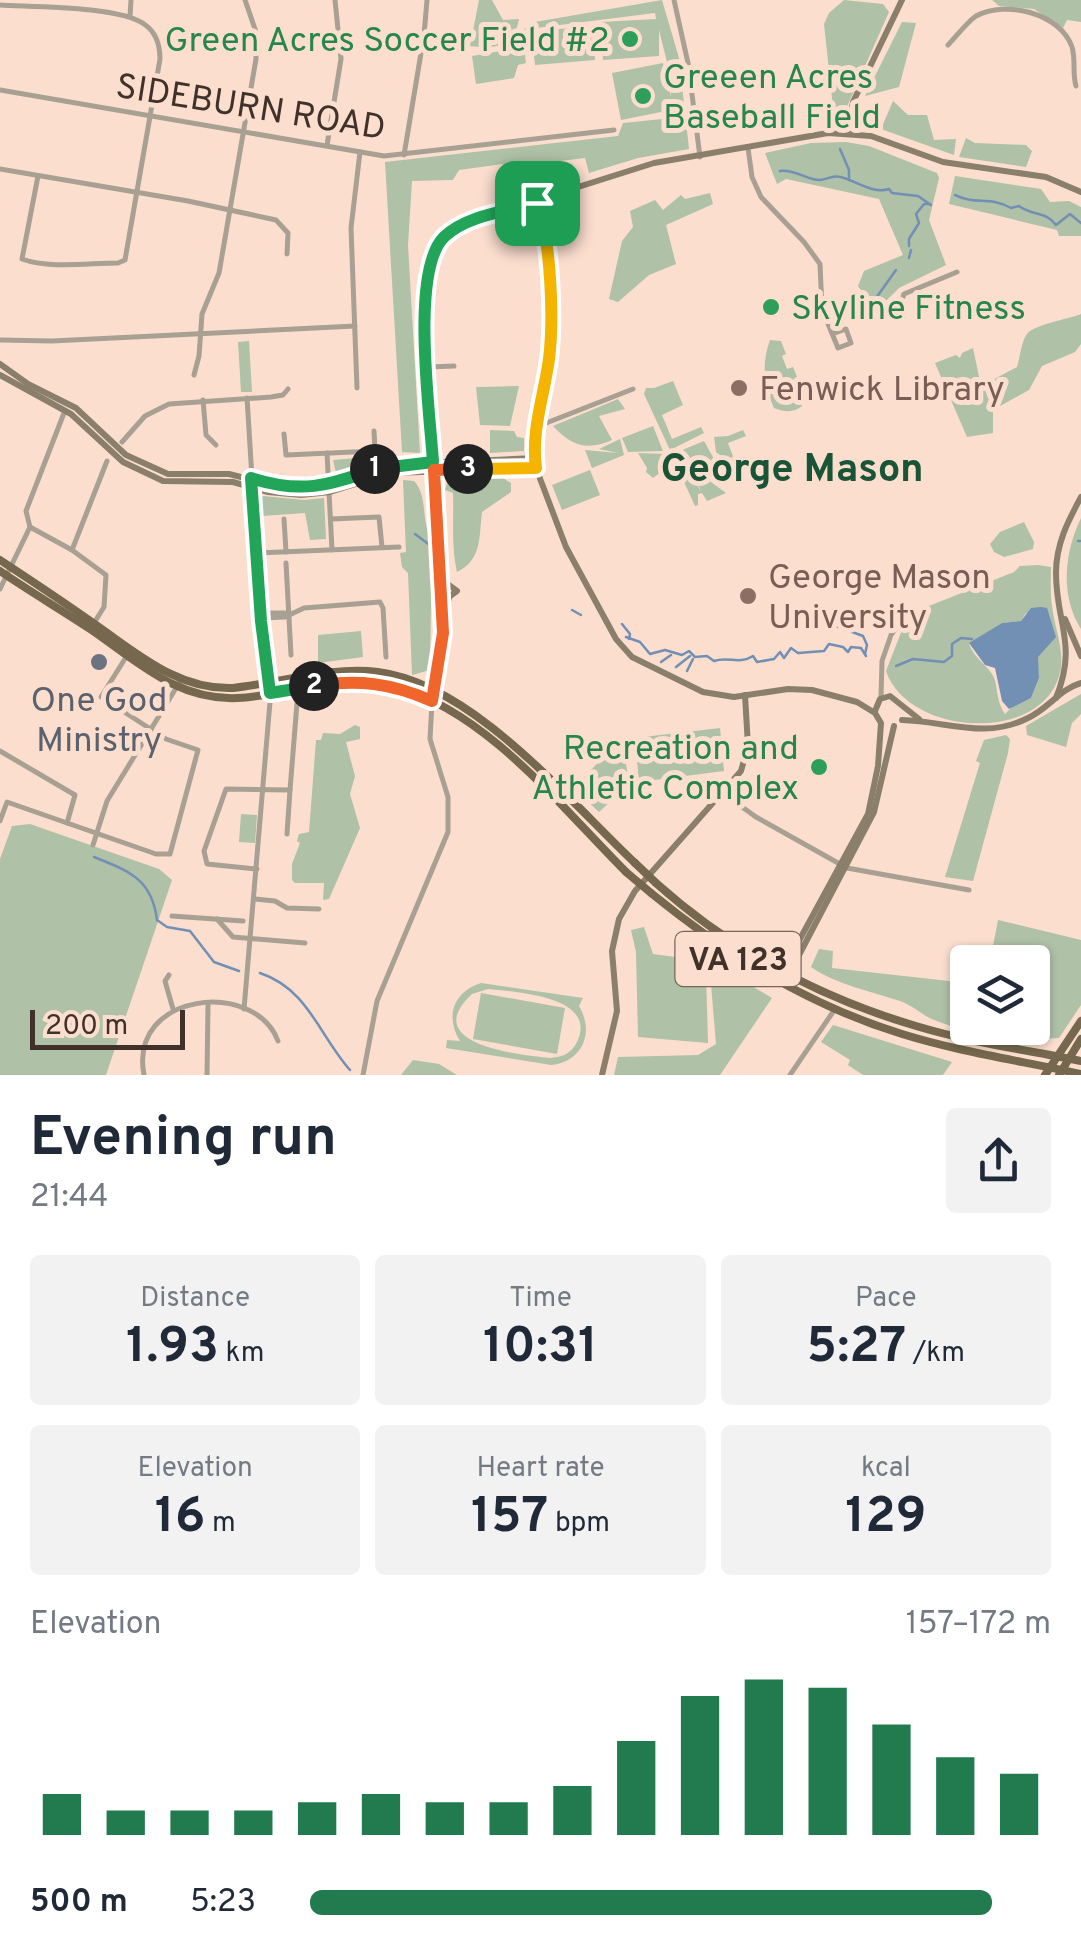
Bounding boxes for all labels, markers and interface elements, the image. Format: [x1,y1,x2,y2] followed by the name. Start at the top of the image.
[164,20,610,64] place label: Green Acres Soccer Field #2
[619,28,641,50] marker: Green Acres Soccer Field #2
[663,57,881,141] place label: Greeen Acres Baseball Field
[113,66,388,152] street label: SIDEBURN ROAD
[632,85,654,107] marker: Greeen Acres Baseball Field
[495,161,580,246] pin
[510,176,565,231] icon: arrive
[791,288,1026,332] place label: Skyline Fitness
[760,296,782,318] marker: Skyline Fitness
[759,369,1005,413] place label: Fenwick Library
[728,377,750,399] marker: Fenwick Library
[350,444,400,494] pin: 1
[443,444,493,494] pin: 3
[660,446,924,496] district label: George Mason
[369,451,381,487] text: 1
[460,451,476,487] text: 3
[768,557,991,641] place label: George Mason University
[737,585,759,607] marker: George Mason University
[88,651,110,673] marker: One God Ministry
[289,661,339,711] pin: 2
[305,668,323,704] text: 2
[31,680,167,764] place label: One God Ministry
[532,728,799,812] place label: Recreation and Athletic Complex
[808,756,830,778] marker: Recreation and Athletic Complex
[676,932,800,986] road number: VA 123
[950,945,1050,1045] map controls
[950,945,1050,1045] button: layers
[30,1005,185,1050] scale bar
[45,1009,128,1045] text: 200 m
[30,1105,337,1175] text: Evening run
[946,1108,1051,1213] button: share
[30,1178,108,1218] text: 21:44
[140,1281,250,1317] text: Distance
[509,1281,572,1317] text: Time
[855,1281,917,1317] text: Pace
[126,1317,219,1380] text: 1.93
[483,1317,598,1380] text: 10:31
[807,1317,906,1380] text: 5:27
[219,1336,264,1372] text: km
[906,1336,965,1372] text: /km
[138,1451,253,1487] text: Elevation
[476,1451,605,1487] text: Heart rate
[861,1451,911,1487] text: kcal
[155,1487,205,1550] text: 16
[471,1487,548,1550] text: 157
[845,1487,926,1550] text: 129
[205,1506,236,1542] text: m
[548,1506,610,1542] text: bpm
[30,1605,162,1645] text: Elevation
[906,1605,1051,1645] text: 157–172 m
[30,1883,128,1923] text: 500 m
[190,1883,256,1923] text: 5:23

